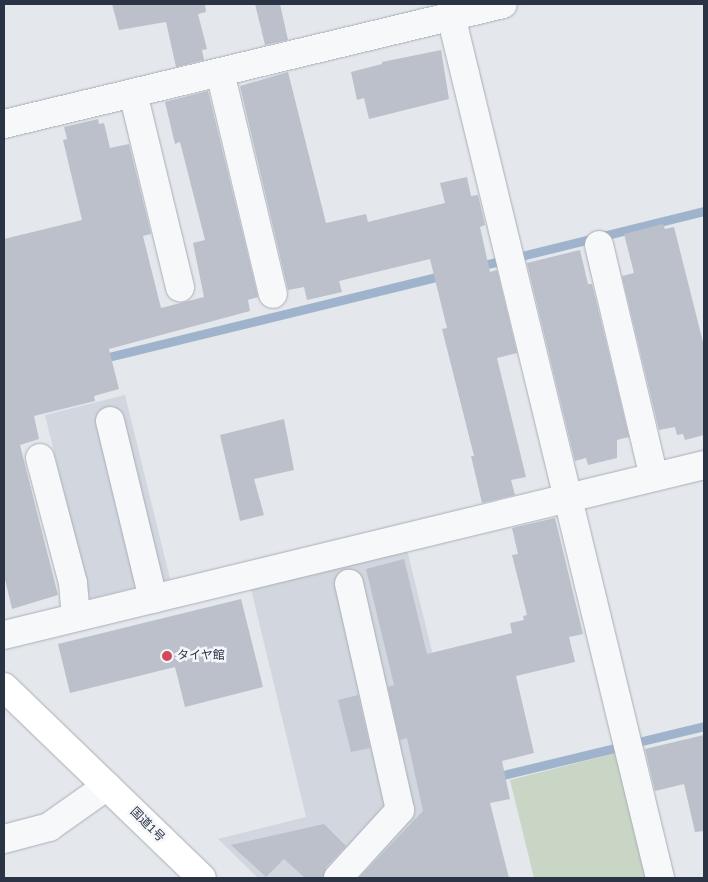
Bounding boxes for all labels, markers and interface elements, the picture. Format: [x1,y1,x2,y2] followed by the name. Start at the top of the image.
[177,649,225,663] place label: タイヤ館
[161,650,173,662] marker: タイヤ館
[127,805,167,845] street label: 国道1号

